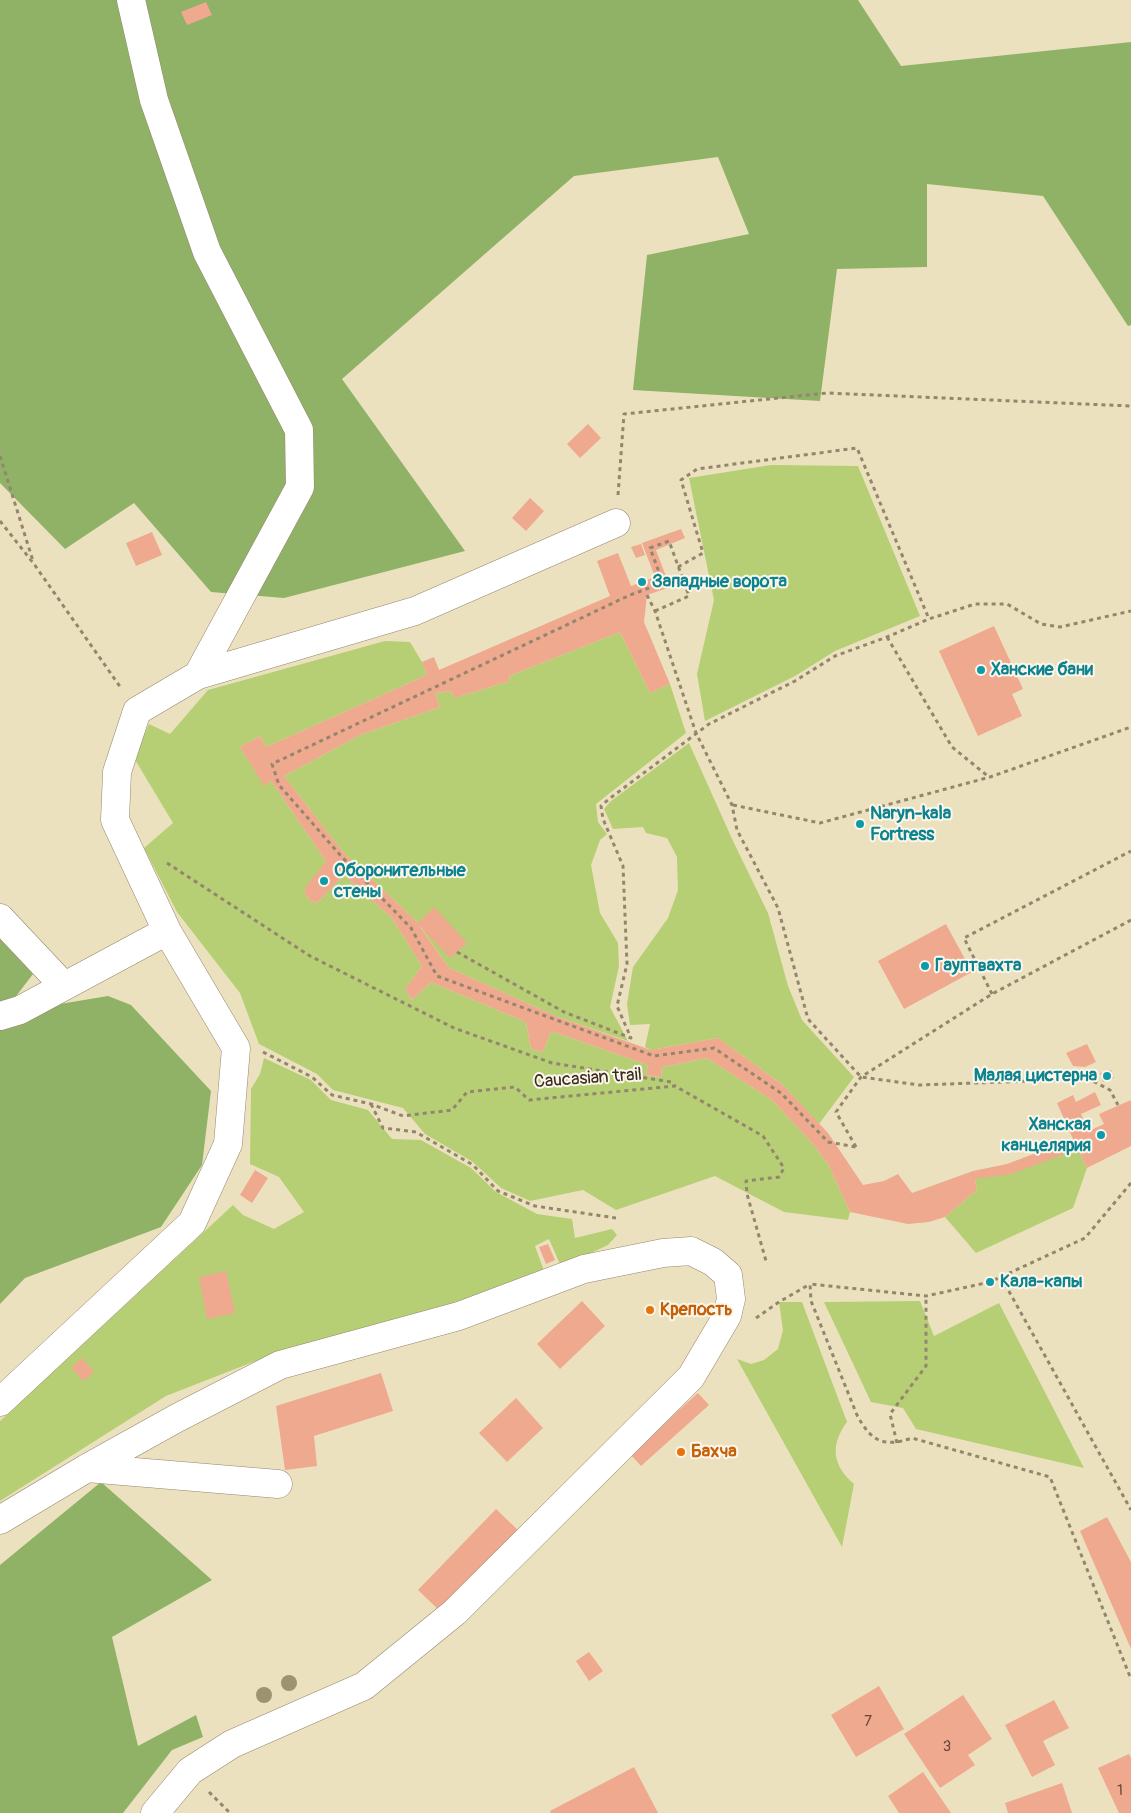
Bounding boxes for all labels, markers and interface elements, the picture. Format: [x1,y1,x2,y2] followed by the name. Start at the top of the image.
[652,571,787,593] place label: Западные ворота
[636,576,648,588] marker: Западные ворота
[991,659,1093,681] place label: Ханские бани
[975,664,987,676] marker: Ханские бани
[870,803,951,846] place label: Naryn-kala Fortress
[854,818,866,830] marker: Naryn-kala Fortress
[334,860,466,902] place label: Оборонительные стены
[318,875,330,887] marker: Оборонительные стены
[935,955,1021,977] place label: Гауптвахта
[919,960,931,972] marker: Гауптвахта
[533,1064,643,1094] street label: Caucasian trail
[974,1065,1097,1087] place label: Малая цистерна
[1101,1070,1113,1082] marker: Малая цистерна
[1001,1114,1091,1156] place label: Ханская канцелярия
[1095,1129,1107,1141] marker: Ханская канцелярия
[1000,1271,1083,1293] place label: Кала-капы
[984,1276,996,1288] marker: Кала-капы
[660,1299,733,1321] place label: Крепость
[644,1304,656,1316] marker: Крепость
[691,1441,737,1463] place label: Бахча
[675,1446,687,1458] marker: Бахча
[864,1713,872,1731] house number: 7
[943,1738,951,1756] house number: 3
[1117,1782,1123,1800] house number: 1

